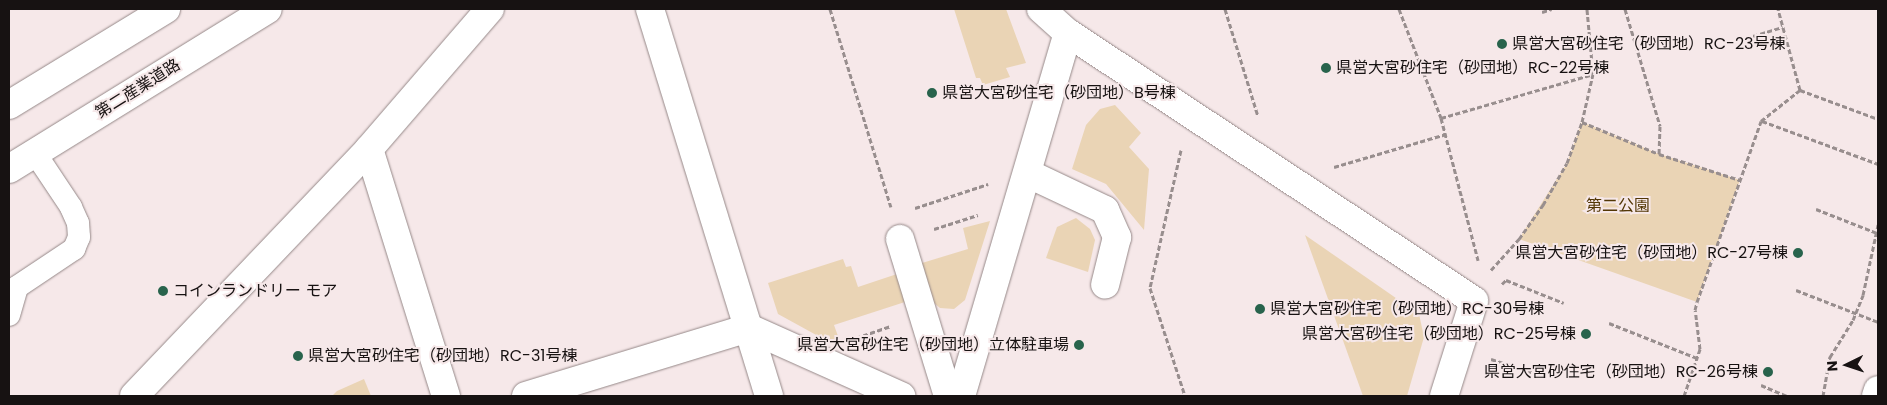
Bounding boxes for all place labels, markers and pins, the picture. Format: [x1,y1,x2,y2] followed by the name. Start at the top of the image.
[1512,34,1786,54] place label: 県営大宮砂住宅（砂団地）RC-23号棟
[1496,38,1508,50] marker: 県営大宮砂住宅（砂団地）RC-23号棟
[1336,58,1609,78] place label: 県営大宮砂住宅（砂団地）RC-22号棟
[1320,62,1332,74] marker: 県営大宮砂住宅（砂団地）RC-22号棟
[942,83,1176,103] place label: 県営大宮砂住宅（砂団地）B号棟
[926,87,938,99] marker: 県営大宮砂住宅（砂団地）B号棟
[1515,243,1788,263] place label: 県営大宮砂住宅（砂団地）RC-27号棟
[1792,247,1804,259] marker: 県営大宮砂住宅（砂団地）RC-27号棟
[173,281,337,301] place label: コインランドリー モア
[157,285,169,297] marker: コインランドリー モア
[1270,299,1544,319] place label: 県営大宮砂住宅（砂団地）RC-30号棟
[1254,303,1266,315] marker: 県営大宮砂住宅（砂団地）RC-30号棟
[1302,324,1576,344] place label: 県営大宮砂住宅（砂団地）RC-25号棟
[1580,328,1592,340] marker: 県営大宮砂住宅（砂団地）RC-25号棟
[797,335,1069,355] place label: 県営大宮砂住宅（砂団地）立体駐車場
[1073,339,1085,351] marker: 県営大宮砂住宅（砂団地）立体駐車場
[308,346,577,366] place label: 県営大宮砂住宅（砂団地）RC-31号棟
[292,350,304,362] marker: 県営大宮砂住宅（砂団地）RC-31号棟
[1484,362,1758,382] place label: 県営大宮砂住宅（砂団地）RC-26号棟
[1762,366,1774,378] marker: 県営大宮砂住宅（砂団地）RC-26号棟

